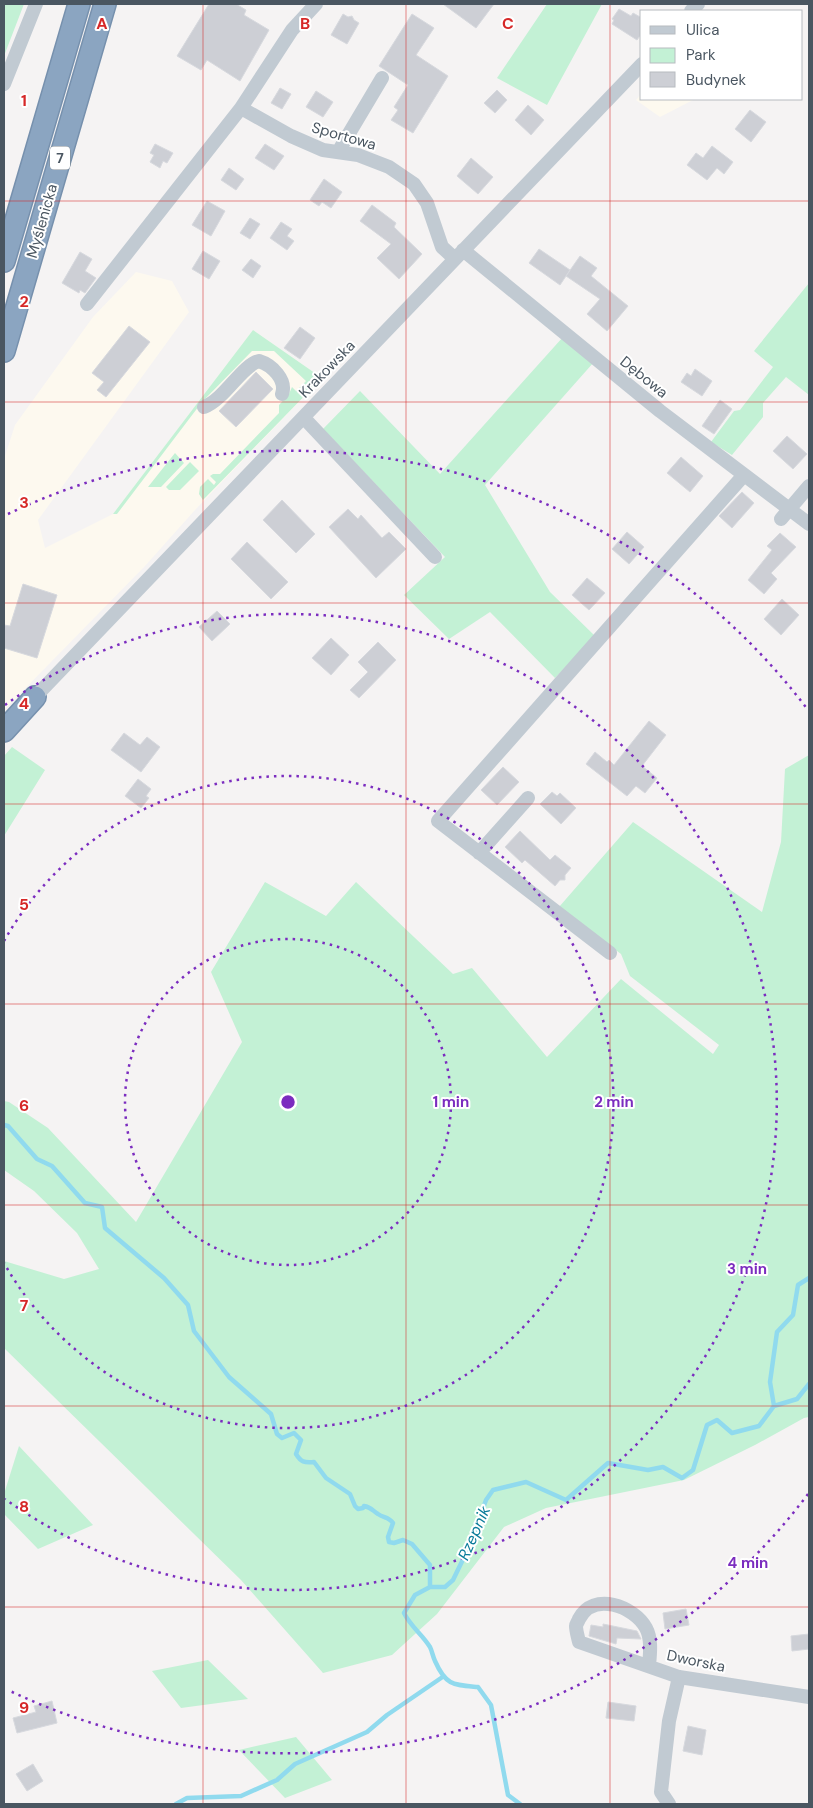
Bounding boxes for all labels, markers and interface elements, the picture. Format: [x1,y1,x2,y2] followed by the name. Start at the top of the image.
[640,10,803,100] legend
[96,13,108,34] text: A
[300,13,310,34] text: B
[502,13,514,34] text: C
[686,20,720,40] text: Ulica
[686,45,716,65] text: Park
[686,70,747,90] text: Budynek
[21,90,27,111] text: 1
[309,117,379,155] street label: Sportowa
[50,146,70,170] road number: 7
[22,182,62,260] street label: Myślenicka
[19,291,29,312] text: 2
[295,336,359,402] street label: Krakowska
[616,352,672,402] street label: Dębowa
[19,492,29,513] text: 3
[19,693,29,714] text: 4
[19,894,29,915] text: 5
[433,1092,469,1112] text: 1 min
[594,1092,634,1112] text: 2 min
[279,1093,297,1111] centre of rings
[19,1095,29,1116] text: 6
[727,1259,767,1279] text: 3 min
[20,1295,29,1316] text: 7
[19,1496,29,1517] text: 8
[453,1502,496,1563] water label: Rzepnik
[728,1553,768,1573] text: 4 min
[665,1645,727,1677] street label: Dworska
[19,1697,29,1718] text: 9

